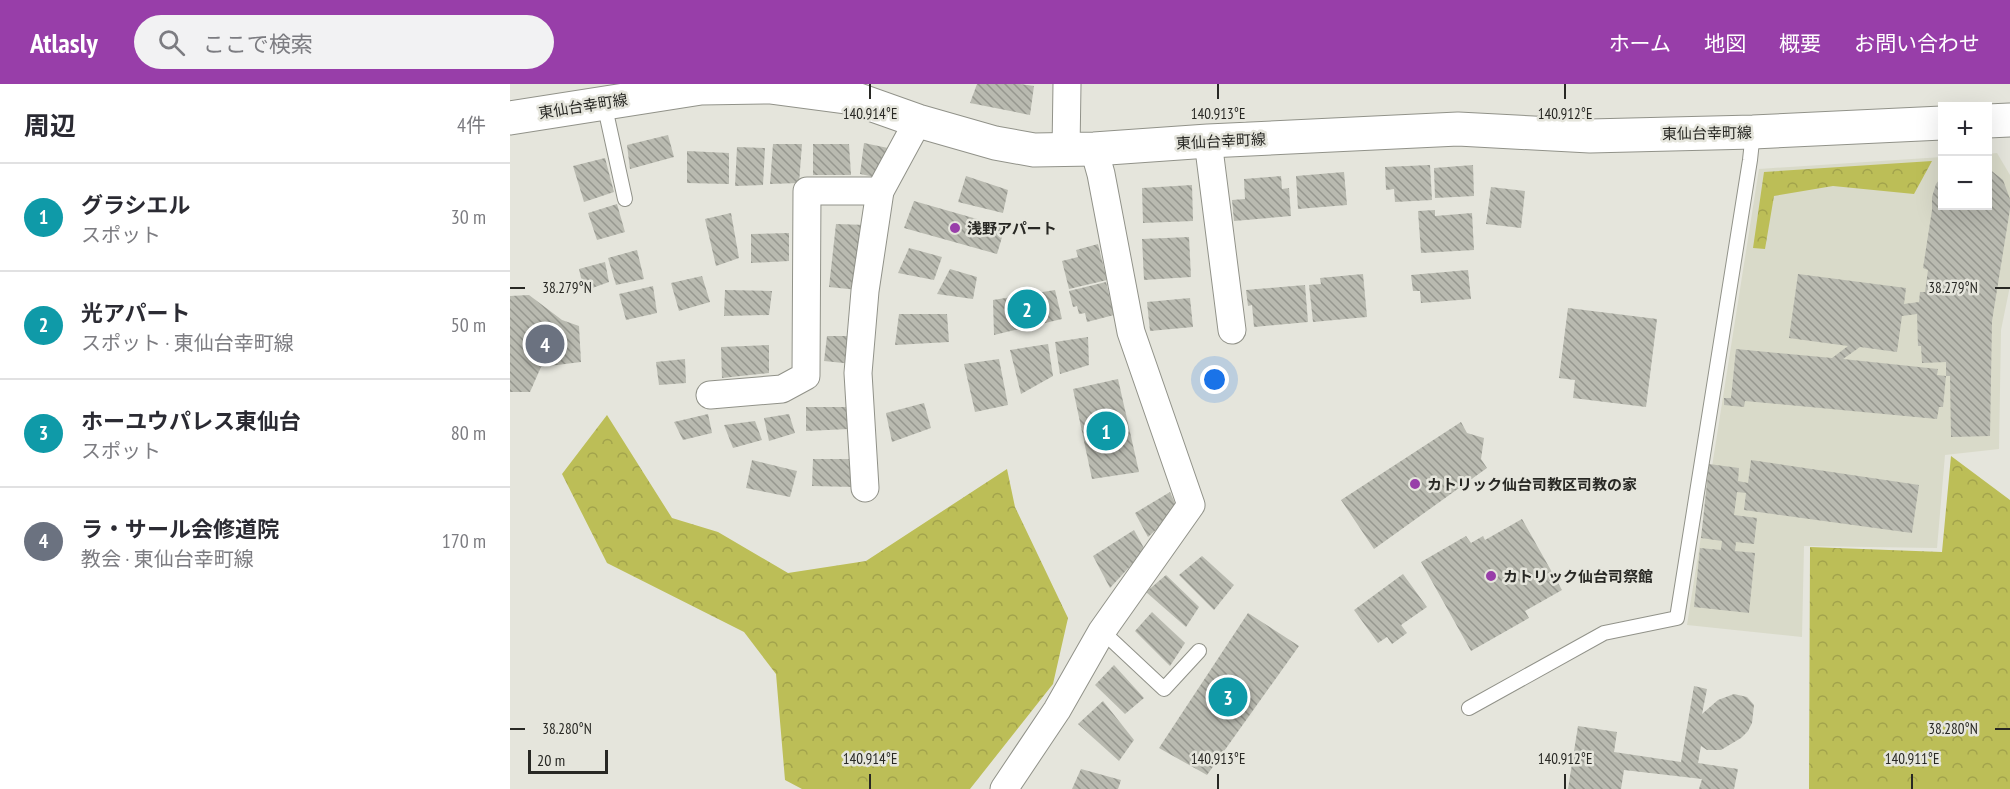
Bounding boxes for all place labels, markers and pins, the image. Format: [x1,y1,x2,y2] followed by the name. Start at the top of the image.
[967,219,1057,238] place label: 浅野アパート
[948,221,962,235] marker: 浅野アパート
[1008,286,1046,332] pin: 2
[525,322,564,366] pin: 4
[1086,408,1126,454] pin: 1
[1427,475,1637,494] place label: カトリック仙台司教区司教の家
[1408,477,1422,491] marker: カトリック仙台司教区司教の家
[1503,567,1653,586] place label: カトリック仙台司祭館
[1484,569,1498,583] marker: カトリック仙台司祭館
[1208,674,1248,720] pin: 3

